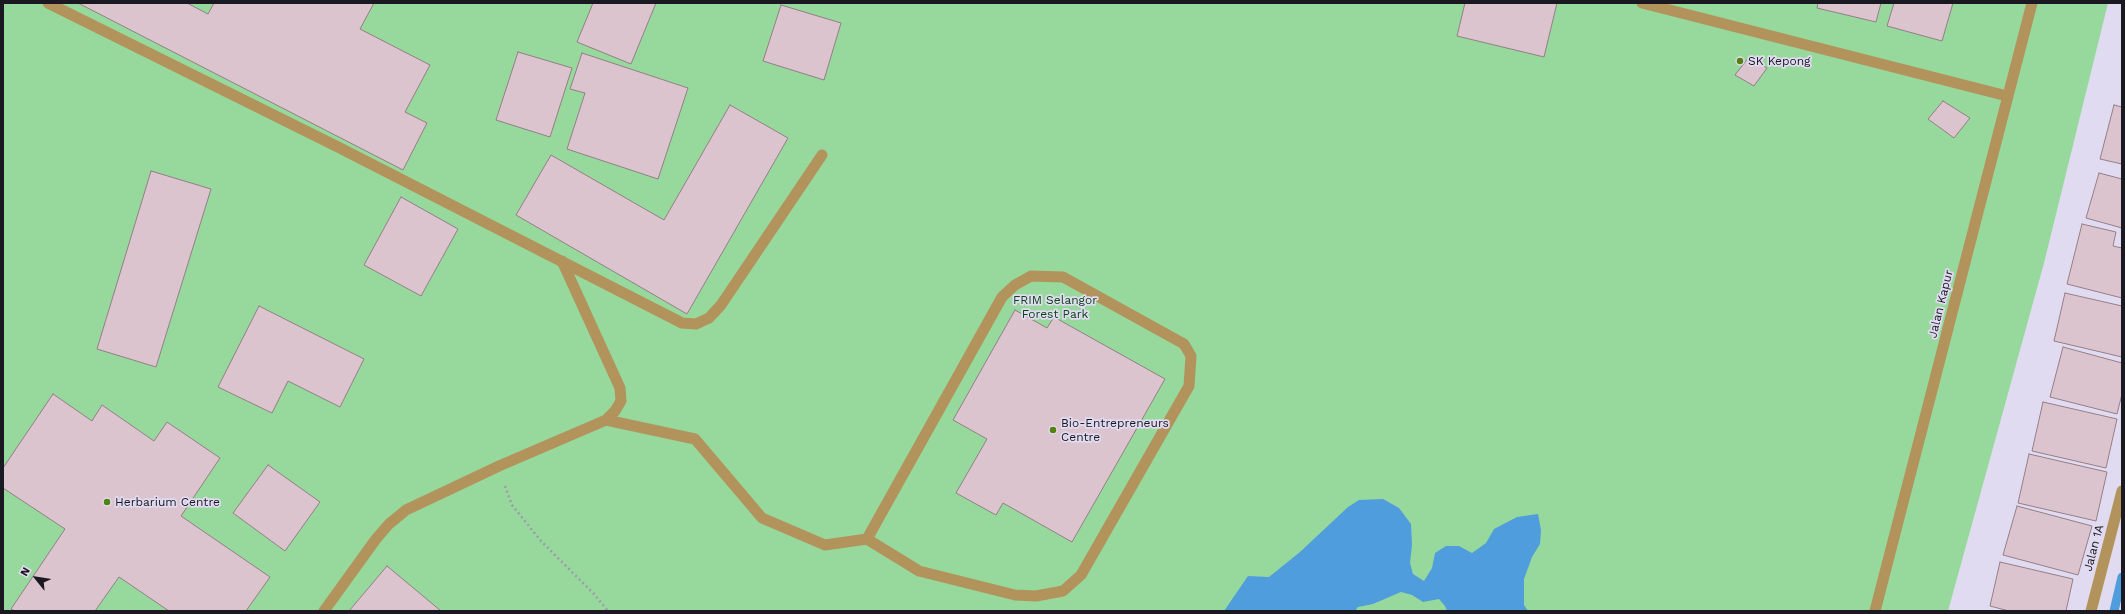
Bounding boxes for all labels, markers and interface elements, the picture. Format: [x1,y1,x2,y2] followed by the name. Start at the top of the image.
[1748,54,1810,68] place label: SK Kepong
[1735,56,1745,66] marker: SK Kepong
[1926,268,1956,340] street label: Jalan Kapur
[1013,293,1097,321] park label: FRIM Selangor Forest Park
[1061,416,1169,444] place label: Bio-Entrepreneurs Centre
[1048,425,1058,435] marker: Bio-Entrepreneurs Centre
[115,495,220,509] place label: Herbarium Centre
[102,497,112,507] marker: Herbarium Centre
[2081,523,2107,573] street label: Jalan 1A
[16,558,56,598] north arrow
[18,565,33,579] text: N

